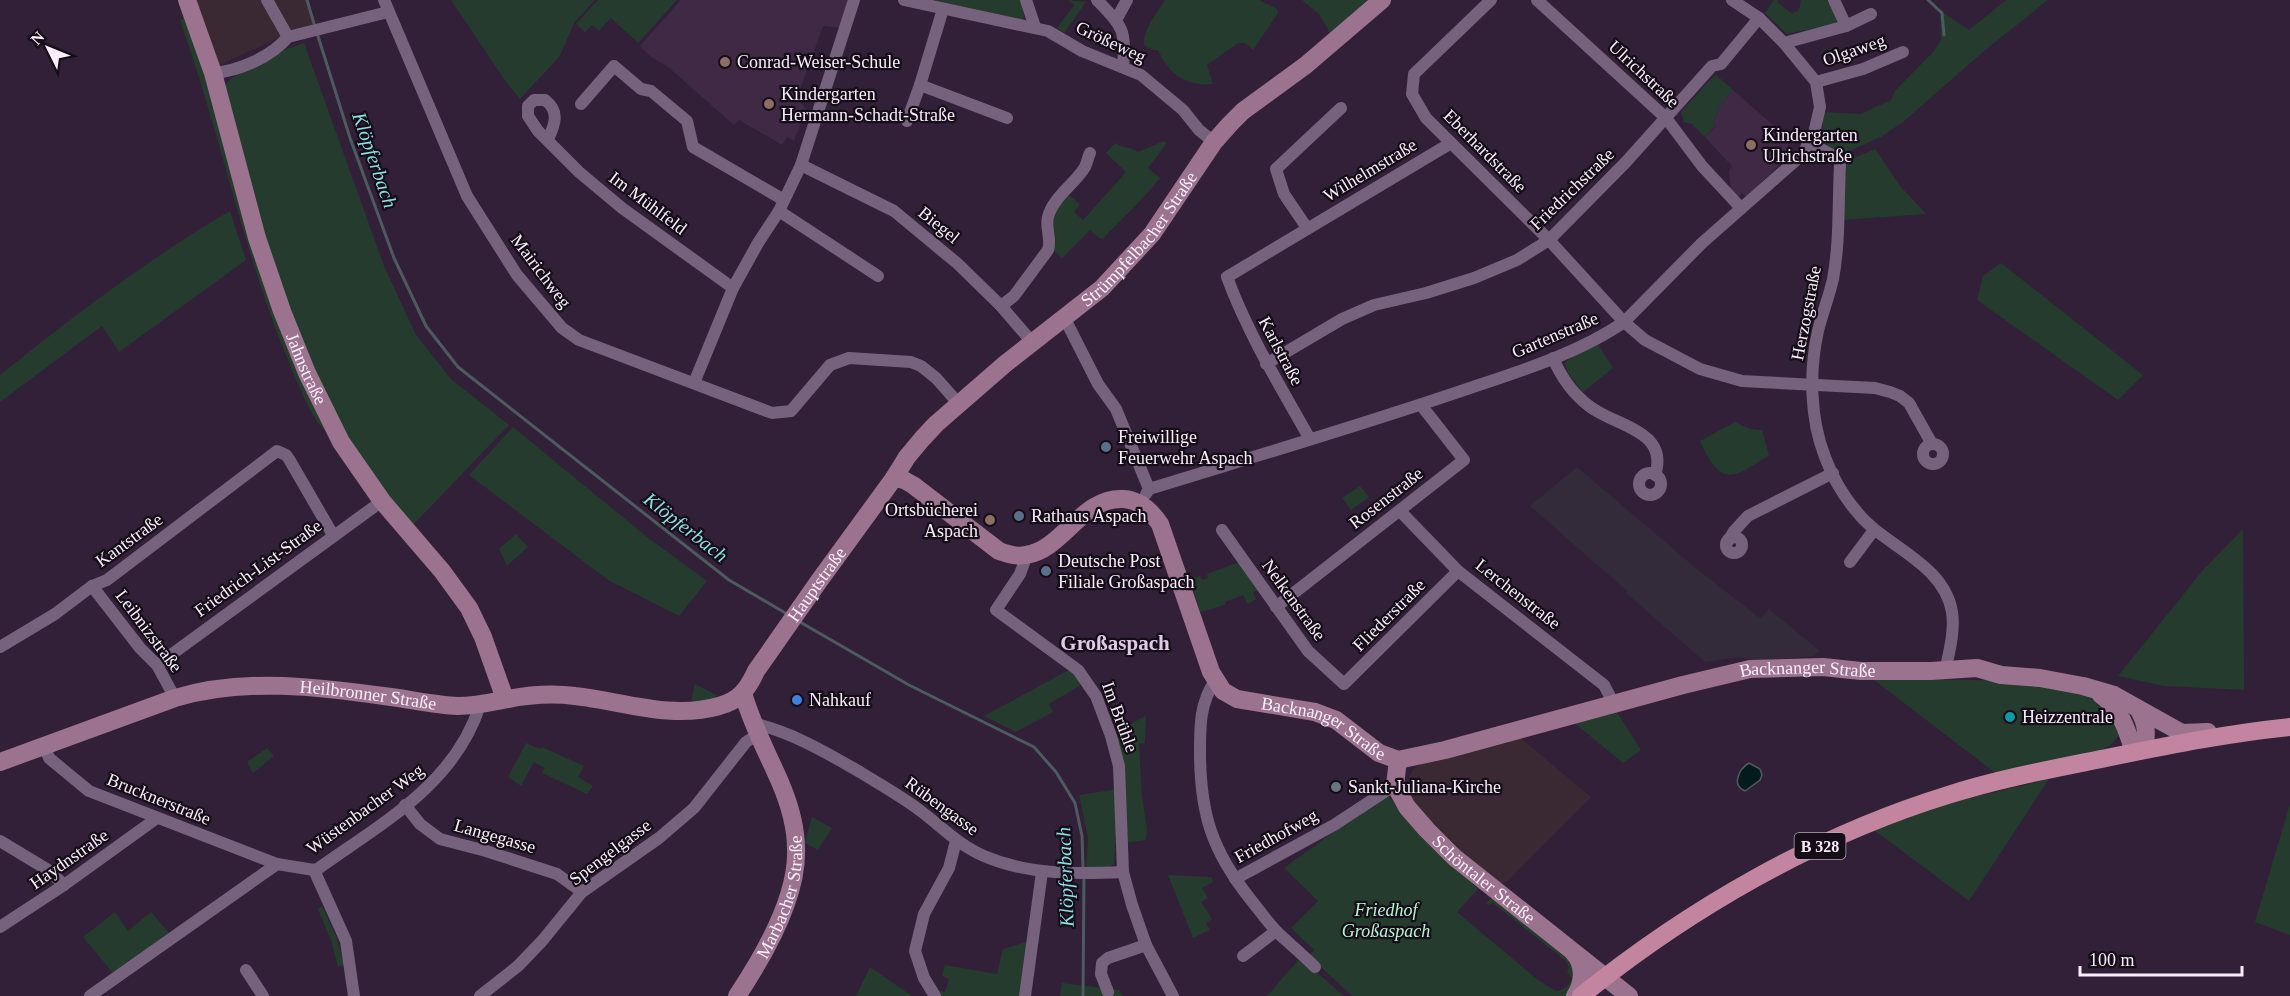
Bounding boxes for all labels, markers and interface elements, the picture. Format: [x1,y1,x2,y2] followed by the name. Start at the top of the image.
[1073,17,1149,67] street label: Größeweg
[18,18,78,78] north arrow
[27,28,48,48] text: N
[1820,30,1888,70] street label: Olgaweg
[1605,36,1683,112] street label: Ulrichstraße
[737,52,900,72] place label: Conrad-Weiser-Schule
[718,55,732,69] marker: Conrad-Weiser-Schule
[781,84,955,125] place label: Kindergarten Hermann-Schadt-Straße
[762,97,776,111] marker: Kindergarten Hermann-Schadt-Straße
[1439,105,1531,197] street label: Eberhardstraße
[347,108,402,211] water label: Klöpferbach
[1763,125,1858,166] place label: Kindergarten Ulrichstraße
[1320,134,1420,206] street label: Wilhelmstraße
[1744,138,1758,152] marker: Kindergarten Ulrichstraße
[1526,144,1618,234] street label: Friedrichstraße
[605,167,691,239] street label: Im Mühlfeld
[1077,168,1201,311] street label: Strümpfelbacher Straße
[914,202,964,248] street label: Biegel
[507,230,575,312] street label: Mairichweg
[1787,264,1825,362] street label: Herzogstraße
[1509,308,1601,362] street label: Gartenstraße
[1255,313,1307,389] street label: Karlstraße
[282,330,331,408] street label: Jahnstraße
[1118,427,1252,468] place label: Freiwillige Feuerwehr Aspach
[1099,440,1113,454] marker: Freiwillige Feuerwehr Aspach
[1345,463,1427,533] street label: Rosenstraße
[638,487,732,567] water label: Klöpferbach
[885,500,978,541] place label: Ortsbücherei Aspach
[1031,506,1146,526] place label: Rathaus Aspach
[92,509,166,571] street label: Kantstraße
[1012,509,1026,523] marker: Rathaus Aspach
[983,513,997,527] marker: Ortsbücherei Aspach
[191,515,325,621] street label: Friedrich-List-Straße
[783,543,850,626] street label: Hauptstraße
[1058,551,1194,592] place label: Deutsche Post Filiale Großaspach
[1472,555,1564,633] street label: Lerchenstraße
[1258,556,1330,644] street label: Nelkenstraße
[1039,564,1053,578] marker: Deutsche Post Filiale Großaspach
[1349,575,1429,655] street label: Fliederstraße
[112,586,186,676] street label: Leibnizstraße
[1060,631,1170,655] district label: Großaspach
[1737,657,1876,681] street label: Backnanger Straße
[299,677,438,714] street label: Heilbronner Straße
[1098,679,1142,755] street label: Im Brühle
[809,690,871,710] place label: Nahkauf
[790,693,804,707] marker: Nahkauf
[1260,693,1388,764] street label: Backnanger Straße
[2022,707,2113,727] place label: Heizzentrale
[2003,710,2017,724] marker: Heizzentrale
[303,760,427,858] street label: Wüstenbacher Weg
[104,769,214,829] street label: Brucknerstraße
[901,773,983,839] street label: Rübengasse
[1348,777,1501,797] place label: Sankt-Juliana-Kirche
[1329,780,1343,794] marker: Sankt-Juliana-Kirche
[1231,805,1321,867] street label: Friedhofweg
[452,815,538,857] street label: Langegasse
[565,815,655,889] street label: Spengelgasse
[26,825,112,893] street label: Haydnstraße
[1052,827,1079,928] water label: Klöpferbach
[1428,831,1539,928] street label: Schöntaler Straße
[1794,833,1846,859] road number: B 328
[752,835,806,962] street label: Marbacher Straße
[1342,900,1430,941] park label: Friedhof Großaspach
[2080,939,2242,977] scale bar
[2089,950,2135,970] text: 100 m

